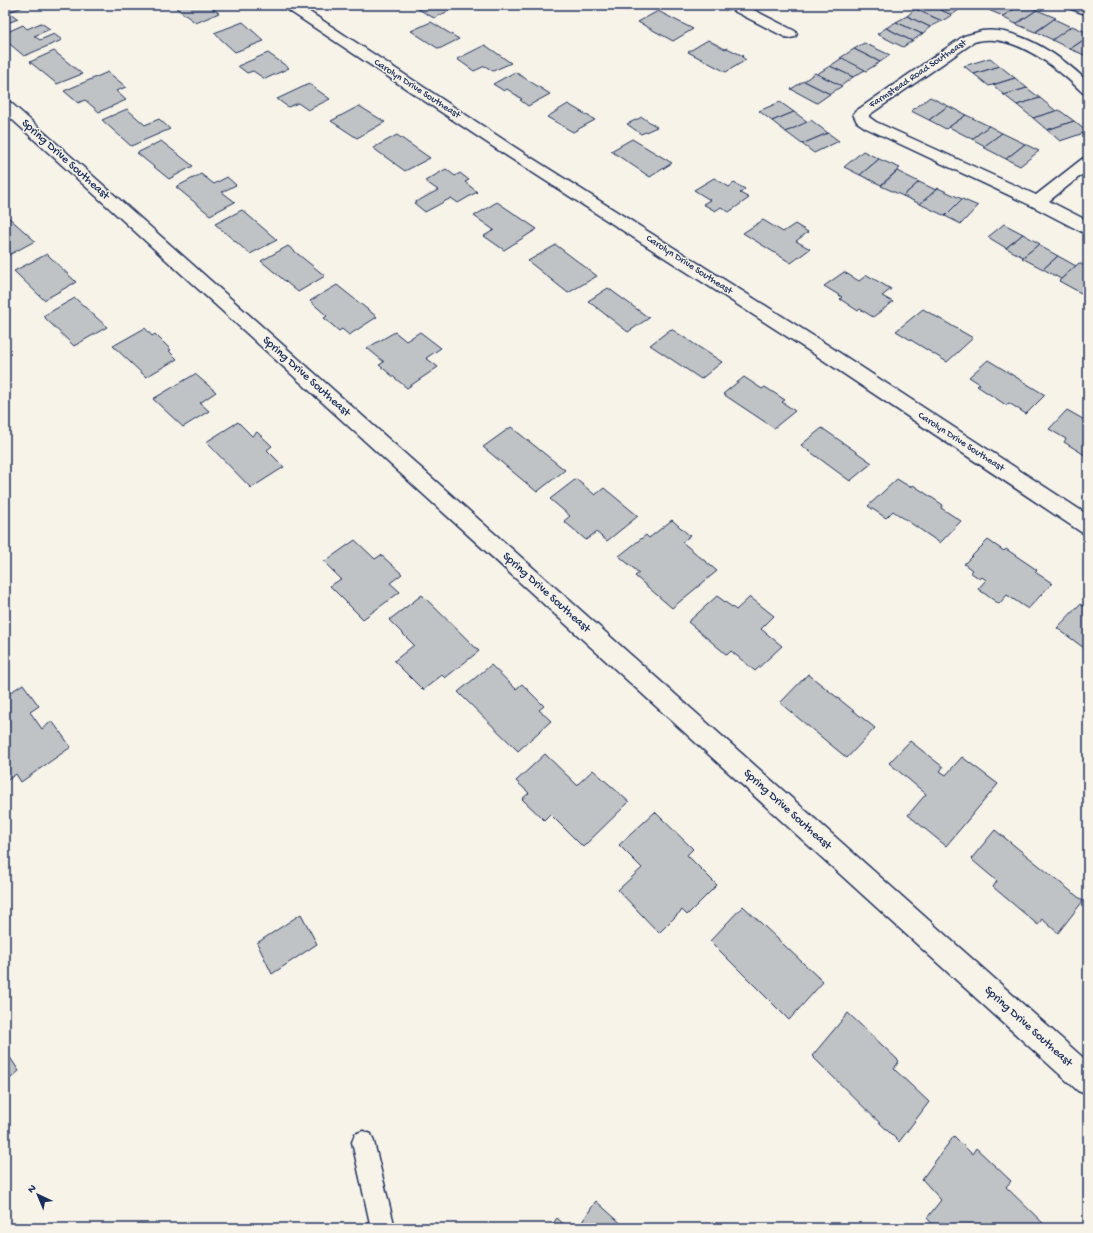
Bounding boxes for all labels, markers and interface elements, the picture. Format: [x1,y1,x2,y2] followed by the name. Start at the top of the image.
[866,36,970,112] street label: Farmstead Road Southeast
[372,57,463,122] street label: Carolyn Drive Southeast
[18,117,113,204] street label: Spring Drive Southeast
[644,233,735,298] street label: Carolyn Drive Southeast
[259,334,354,421] street label: Spring Drive Southeast
[916,410,1007,475] street label: Carolyn Drive Southeast
[499,550,594,637] street label: Spring Drive Southeast
[740,767,835,854] street label: Spring Drive Southeast
[981,984,1076,1071] street label: Spring Drive Southeast
[18,1175,58,1215] north arrow
[26,1182,39,1196] text: N

